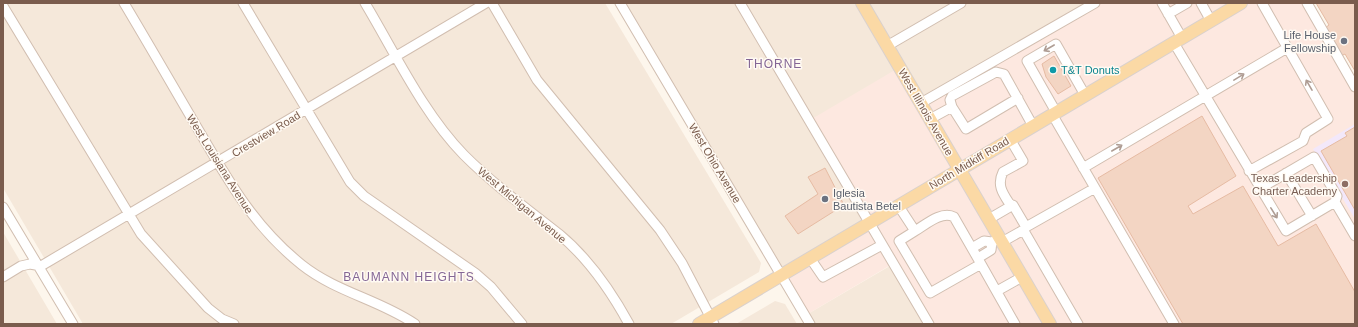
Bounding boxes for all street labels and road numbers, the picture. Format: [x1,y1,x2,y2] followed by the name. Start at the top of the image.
[896,67,956,157] street label: West Illinois Avenue
[230,109,302,159] street label: Crestview Road
[185,112,255,216] street label: West Louisiana Avenue
[686,121,744,205] street label: West Ohio Avenue
[927,134,1011,192] street label: North Midkiff Road
[475,165,569,245] street label: West Michigan Avenue

